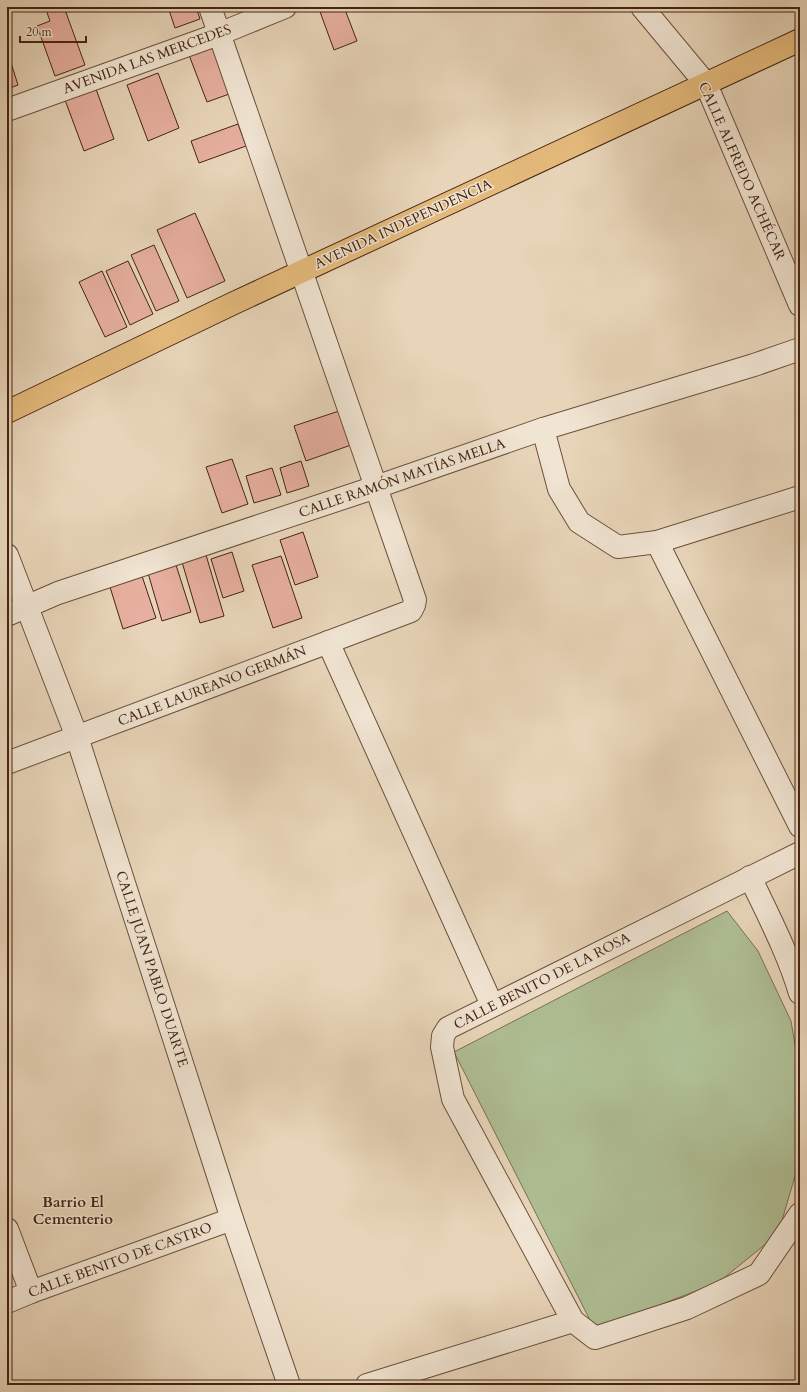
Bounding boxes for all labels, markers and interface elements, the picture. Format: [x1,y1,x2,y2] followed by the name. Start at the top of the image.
[20,18,86,44] scale bar
[60,20,234,98] street label: AVENIDA LAS MERCEDES
[26,24,53,40] text: 20 m
[694,79,790,263] street label: CALLE ALFREDO ACHÉCAR
[311,174,495,274] street label: AVENIDA INDEPENDENCIA
[296,434,508,522] street label: CALLE RAMÓN MATÍAS MELLA
[115,641,309,731] street label: CALLE LAUREANO GERMÁN
[111,868,193,1070] street label: CALLE JUAN PABLO DUARTE
[450,928,634,1034] street label: CALLE BENITO DE LA ROSA
[33,1192,113,1229] district label: Barrio El Cementerio
[25,1218,215,1302] street label: CALLE BENITO DE CASTRO

